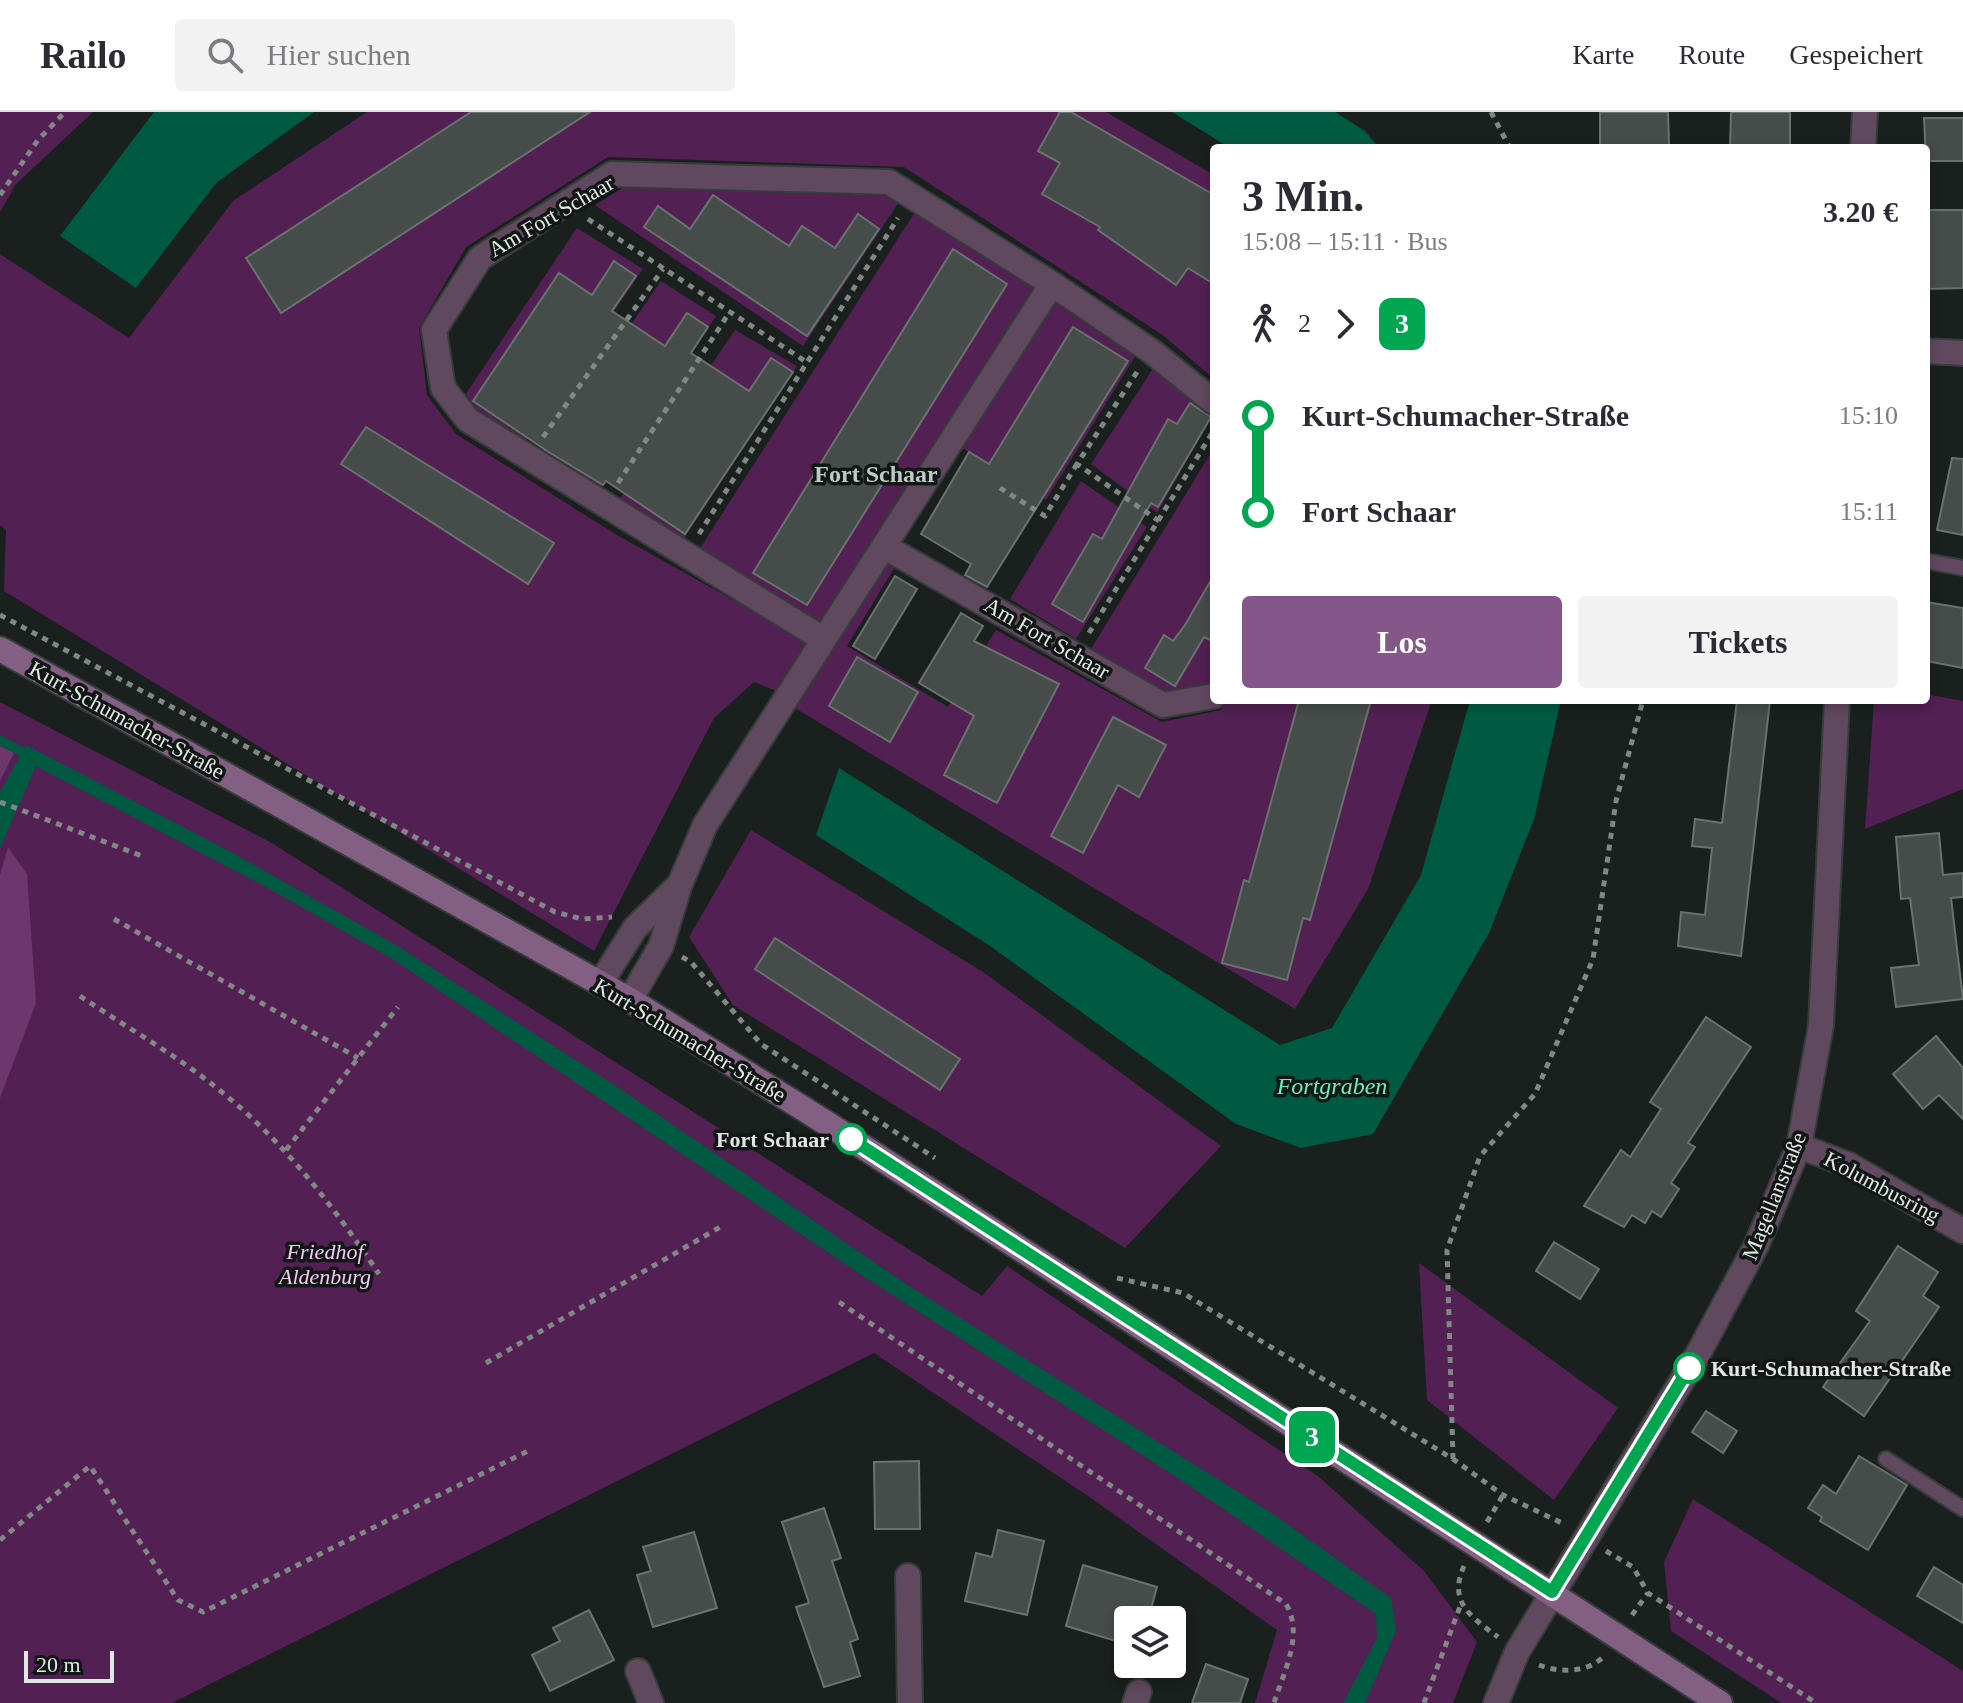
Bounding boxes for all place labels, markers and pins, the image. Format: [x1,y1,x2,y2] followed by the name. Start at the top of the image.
[836,1124,866,1154] marker: Fort Schaar
[716,1127,829,1152] place label: Fort Schaar
[1674,1353,1704,1383] marker: Kurt-Schumacher-Straße
[1711,1356,1951,1381] place label: Kurt-Schumacher-Straße

